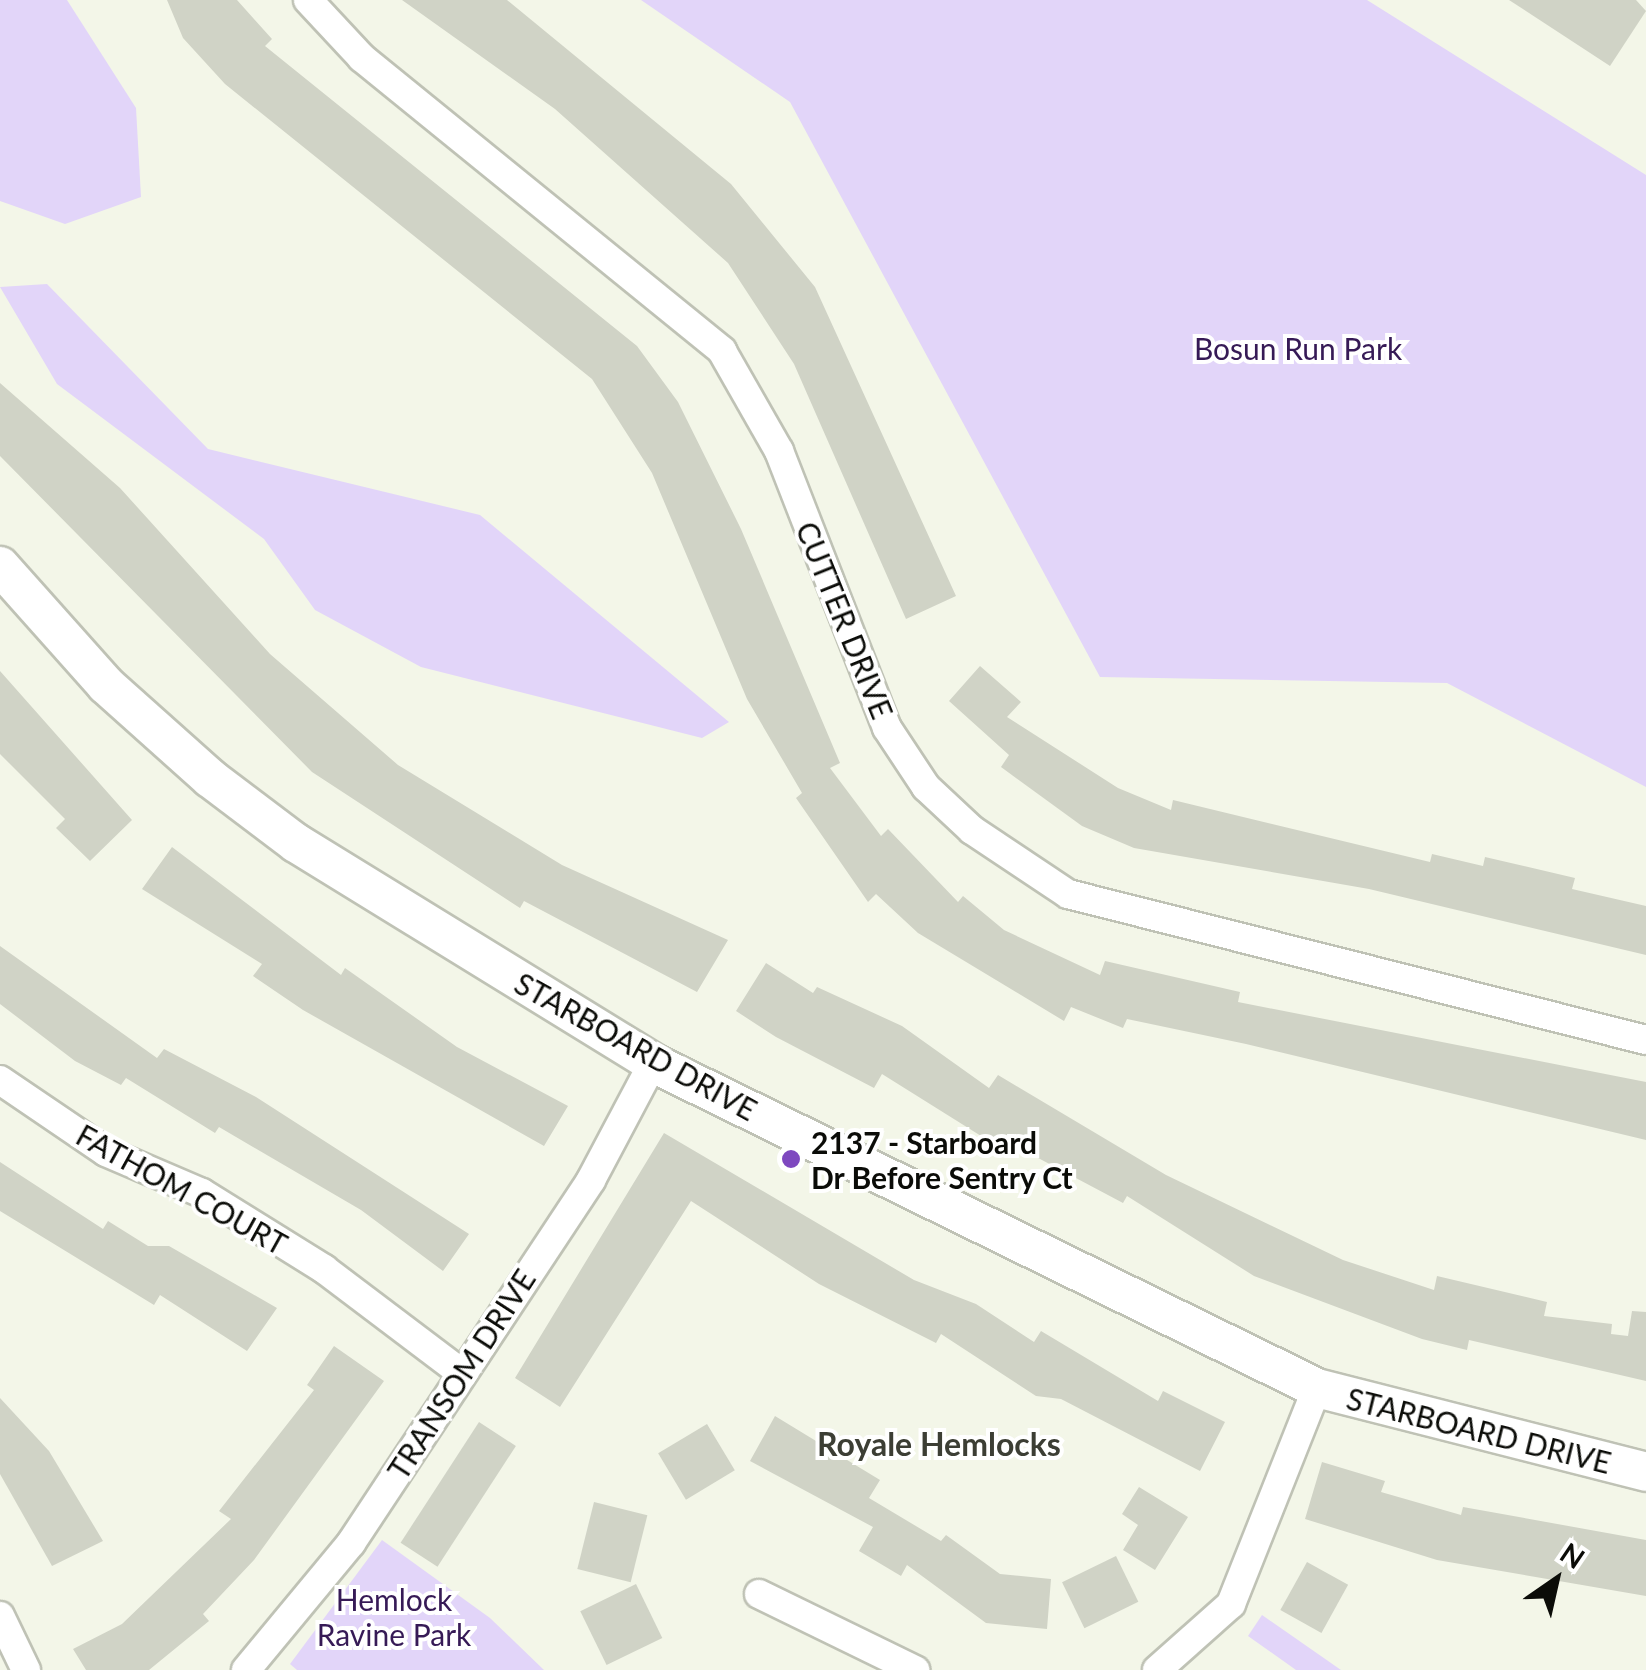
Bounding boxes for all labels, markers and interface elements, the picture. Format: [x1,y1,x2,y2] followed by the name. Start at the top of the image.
[1194,330,1402,366] park label: Bosun Run Park
[789,516,901,724] street label: CUTTER DRIVE
[509,965,763,1127] street label: STARBOARD DRIVE
[70,1116,294,1262] street label: FATHOM COURT
[811,1124,1074,1194] place label: 2137 - Starboard Dr Before Sentry Ct
[780,1148,802,1170] marker: 2137 - Starboard Dr Before Sentry Ct
[380,1262,542,1486] street label: TRANSOM DRIVE
[1343,1380,1615,1480] street label: STARBOARD DRIVE
[817,1425,1061,1463] district label: Royale Hemlocks
[1506,1530,1606,1630] north arrow
[1554,1535,1591,1575] text: N
[317,1581,471,1652] park label: Hemlock Ravine Park

